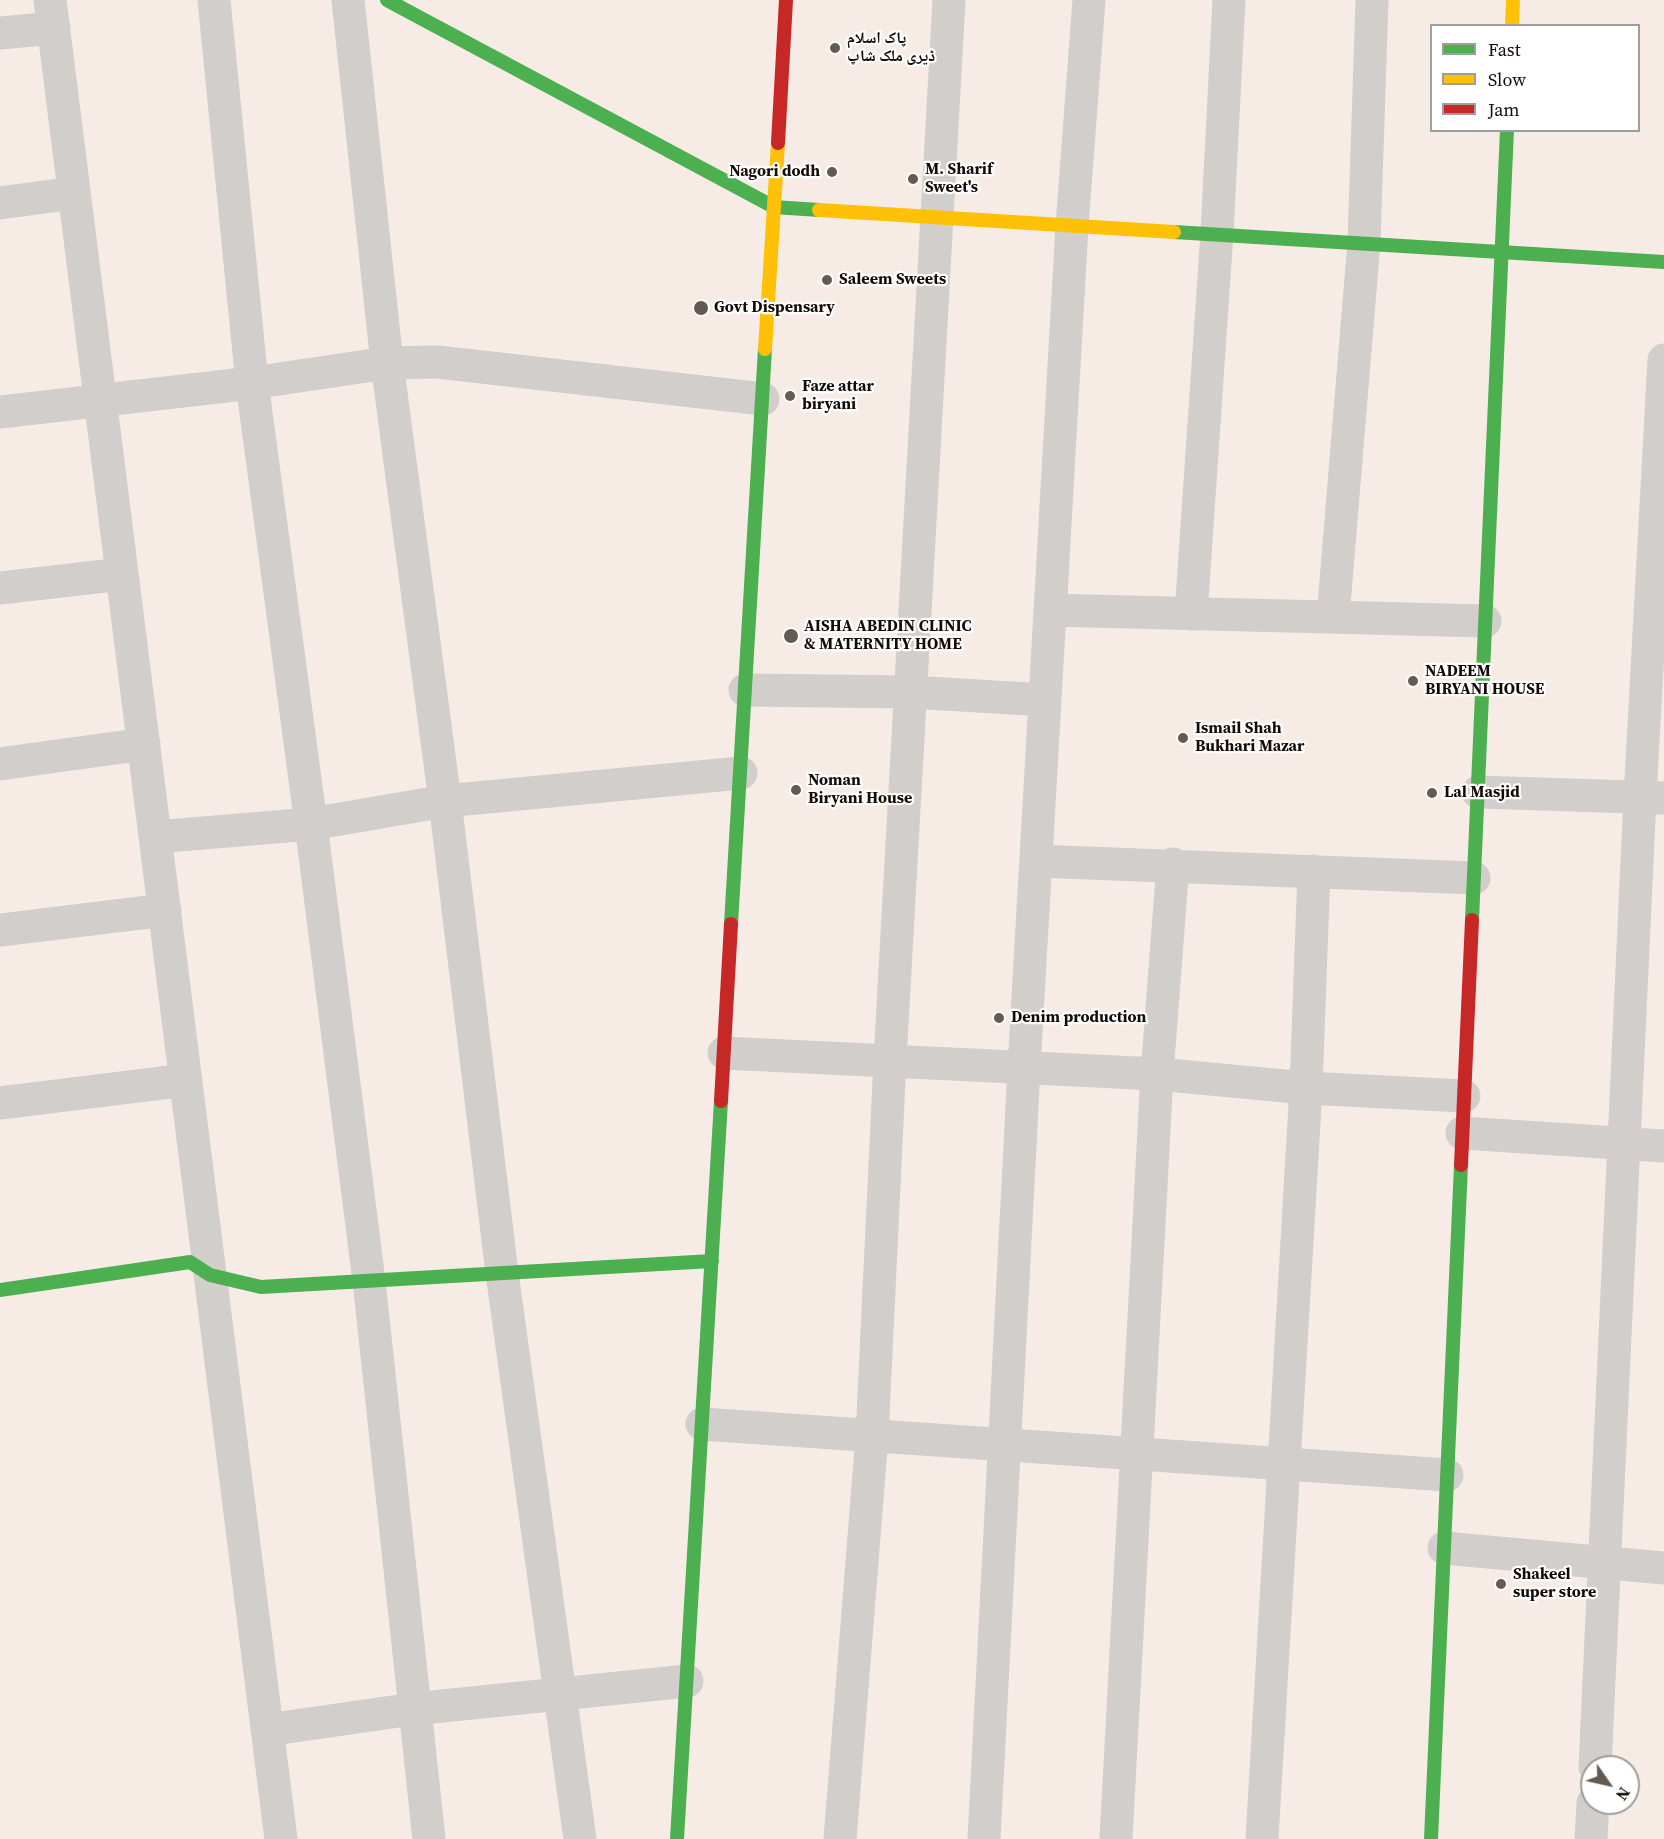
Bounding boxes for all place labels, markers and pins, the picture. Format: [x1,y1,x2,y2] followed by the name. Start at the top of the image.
[847,29,935,67] place label: پاک اسلام ڈیری ملک شاپ
[828,41,842,55] marker: پاک اسلام ڈیری ملک شاپ
[925,160,993,198] place label: M. Sharif Sweet's
[729,162,820,182] place label: Nagori dodh
[825,165,839,179] marker: Nagori dodh
[906,172,920,186] marker: M. Sharif Sweet's
[839,270,946,290] place label: Saleem Sweets
[820,273,834,287] marker: Saleem Sweets
[714,298,835,318] place label: Govt Dispensary
[692,299,710,317] marker: Govt Dispensary
[802,377,874,415] place label: Faze attar biryani
[783,389,797,403] marker: Faze attar biryani
[804,617,971,655] place label: AISHA ABEDIN CLINIC & MATERNITY HOME
[782,627,800,645] marker: AISHA ABEDIN CLINIC & MATERNITY HOME
[1425,662,1544,700] place label: NADEEM BIRYANI HOUSE
[1406,674,1420,688] marker: NADEEM BIRYANI HOUSE
[1195,719,1304,757] place label: Ismail Shah Bukhari Mazar
[1176,731,1190,745] marker: Ismail Shah Bukhari Mazar
[808,771,912,809] place label: Noman Biryani House
[789,783,803,797] marker: Noman Biryani House
[1444,783,1520,803] place label: Lal Masjid
[1425,786,1439,800] marker: Lal Masjid
[1011,1008,1146,1028] place label: Denim production
[992,1011,1006,1025] marker: Denim production
[1513,1565,1596,1603] place label: Shakeel super store
[1494,1577,1508,1591] marker: Shakeel super store

